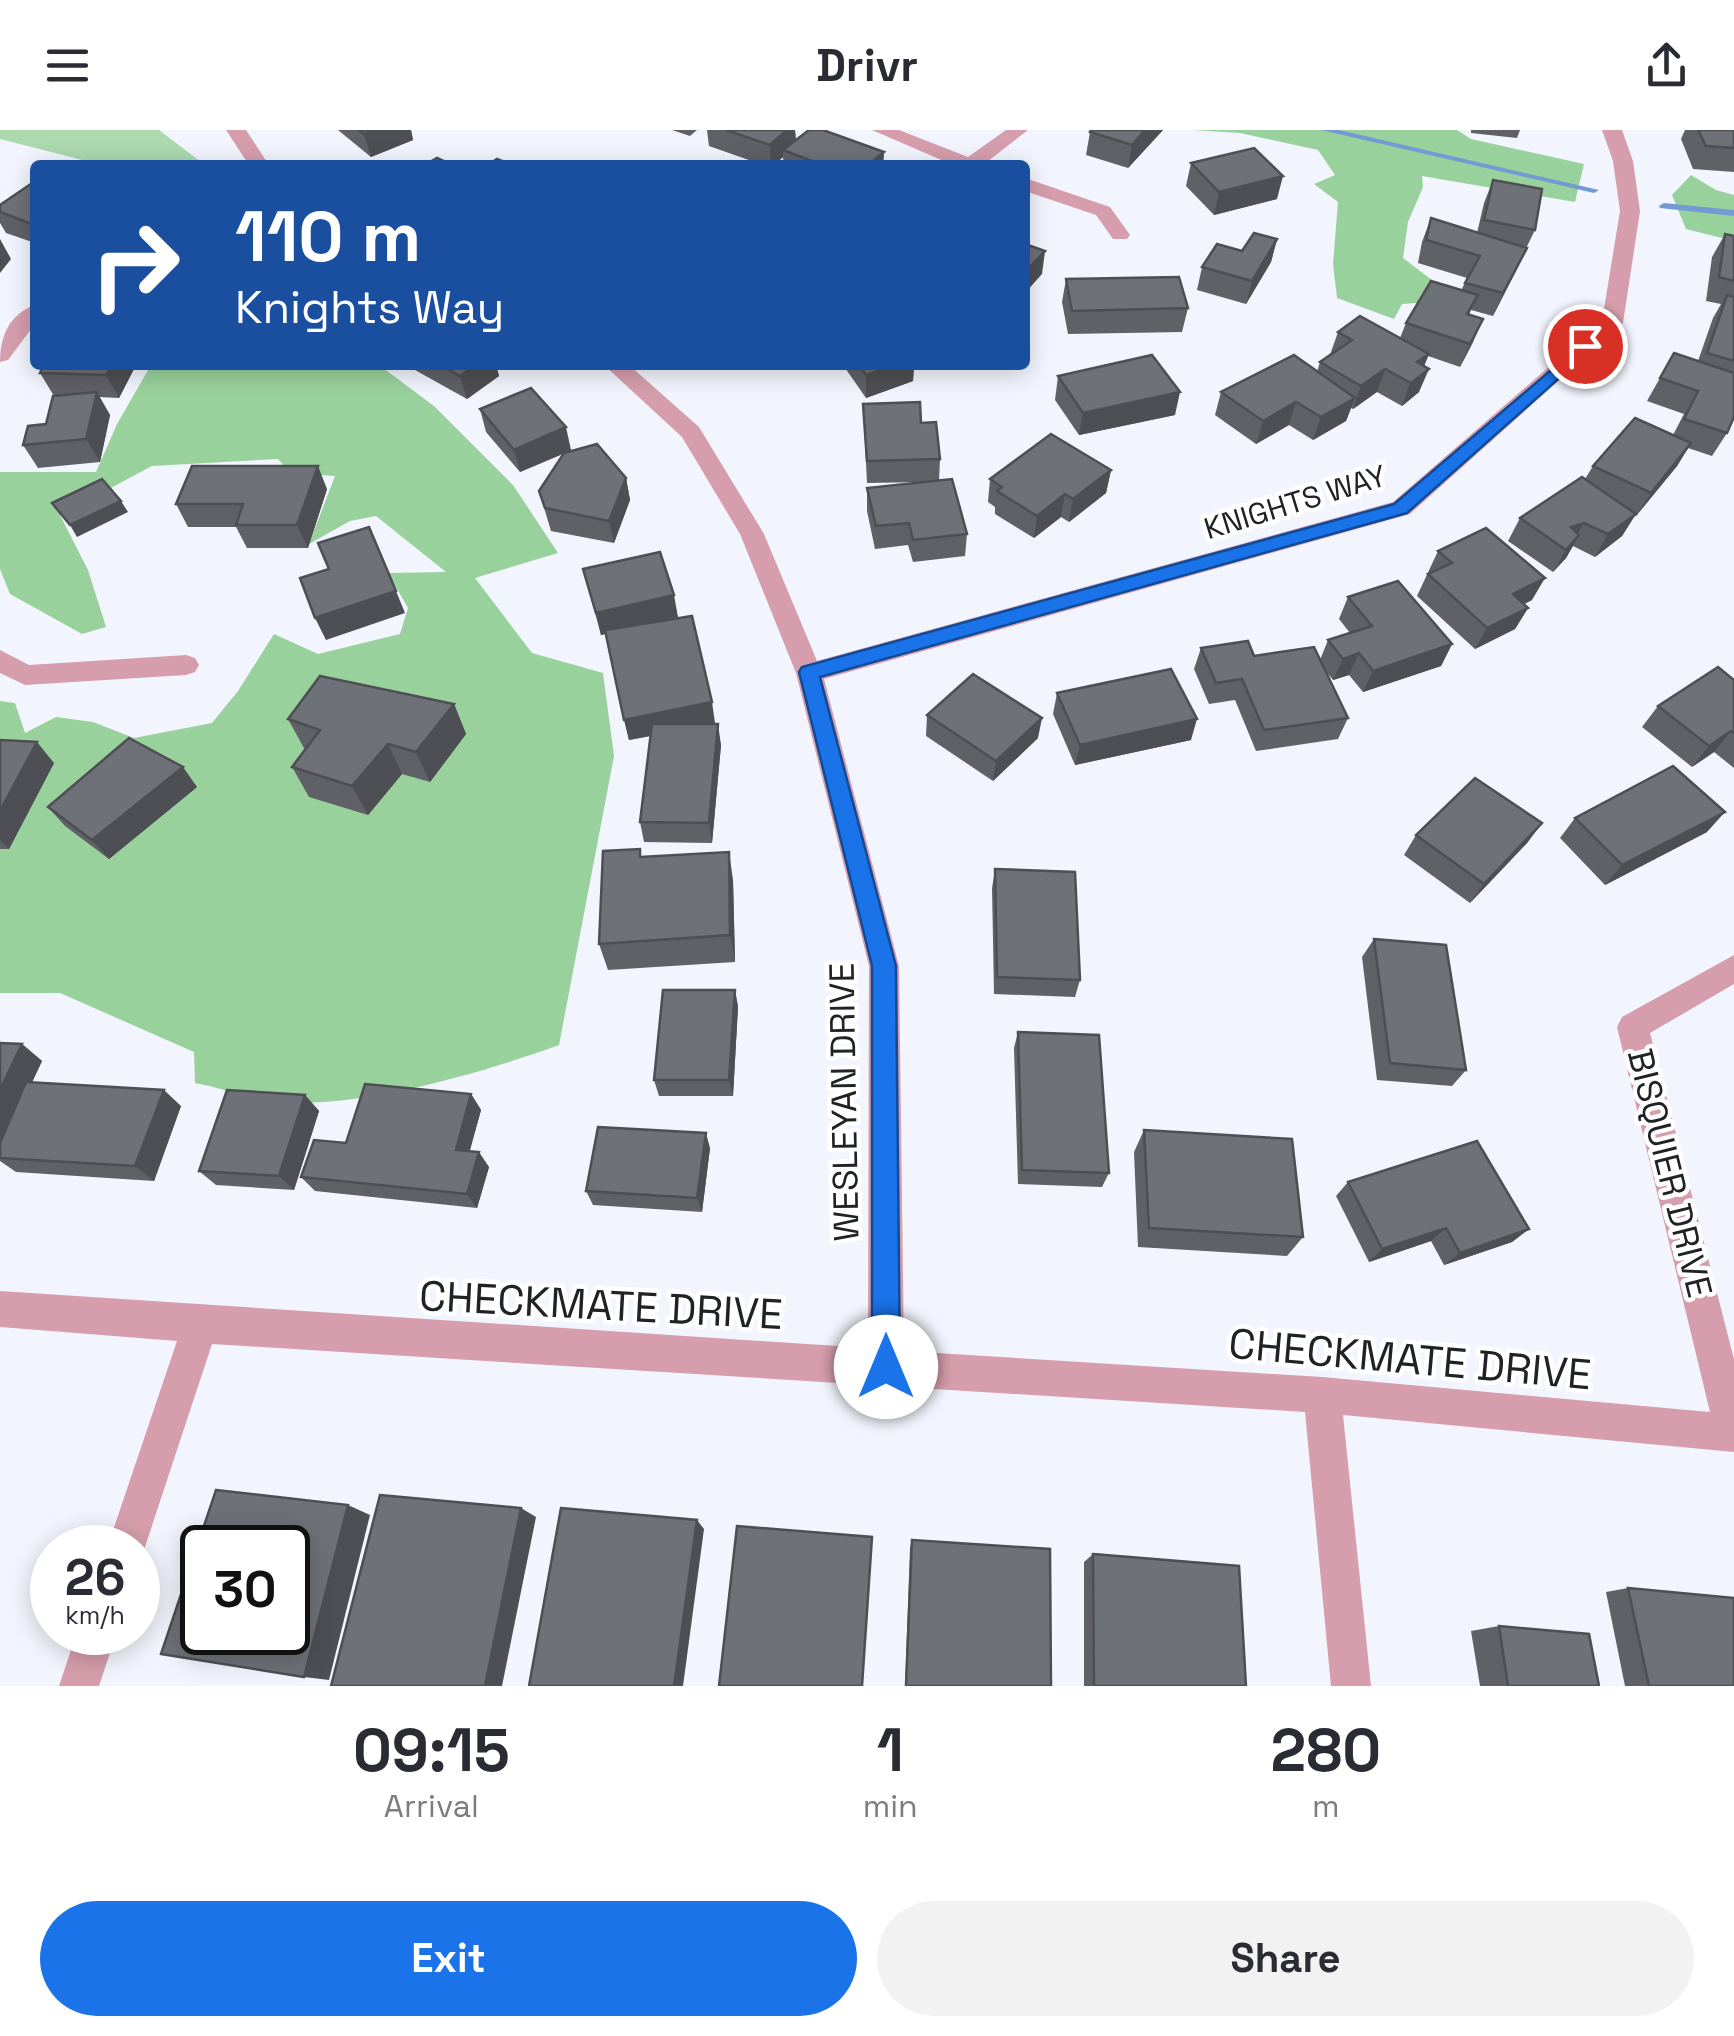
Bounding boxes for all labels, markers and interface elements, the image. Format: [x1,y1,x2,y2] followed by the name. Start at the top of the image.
[816,37,918,94] text: Drivr
[40,38,95,93] icon: menu
[1639,38,1694,93] icon: share
[235,192,421,281] text: 110 m
[70,200,200,330] icon: right
[235,279,504,336] text: Knights Way
[1543,304,1628,389] pin
[1558,319,1613,374] icon: arrive
[1199,456,1391,548] street label: KNIGHTS WAY
[820,962,868,1242] street label: WESLEYAN DRIVE
[1618,1044,1722,1302] street label: BISQUIER DRIVE
[418,1269,784,1341] street label: CHECKMATE DRIVE
[834,1315,938,1419] position arrow
[1227,1317,1593,1401] street label: CHECKMATE DRIVE
[180,1525,310,1655] speed limit sign: 30
[65,1546,125,1610] text: 26
[65,1599,125,1631] text: km/h
[353,1712,510,1789] text: 09:15
[877,1712,904,1789] text: 1
[1271,1712,1381,1789] text: 280
[384,1786,479,1826] text: Arrival
[863,1786,918,1826] text: min
[1312,1786,1340,1826] text: m
[40,1901,857,2016] button: Exit
[877,1901,1694,2016] button: Share

